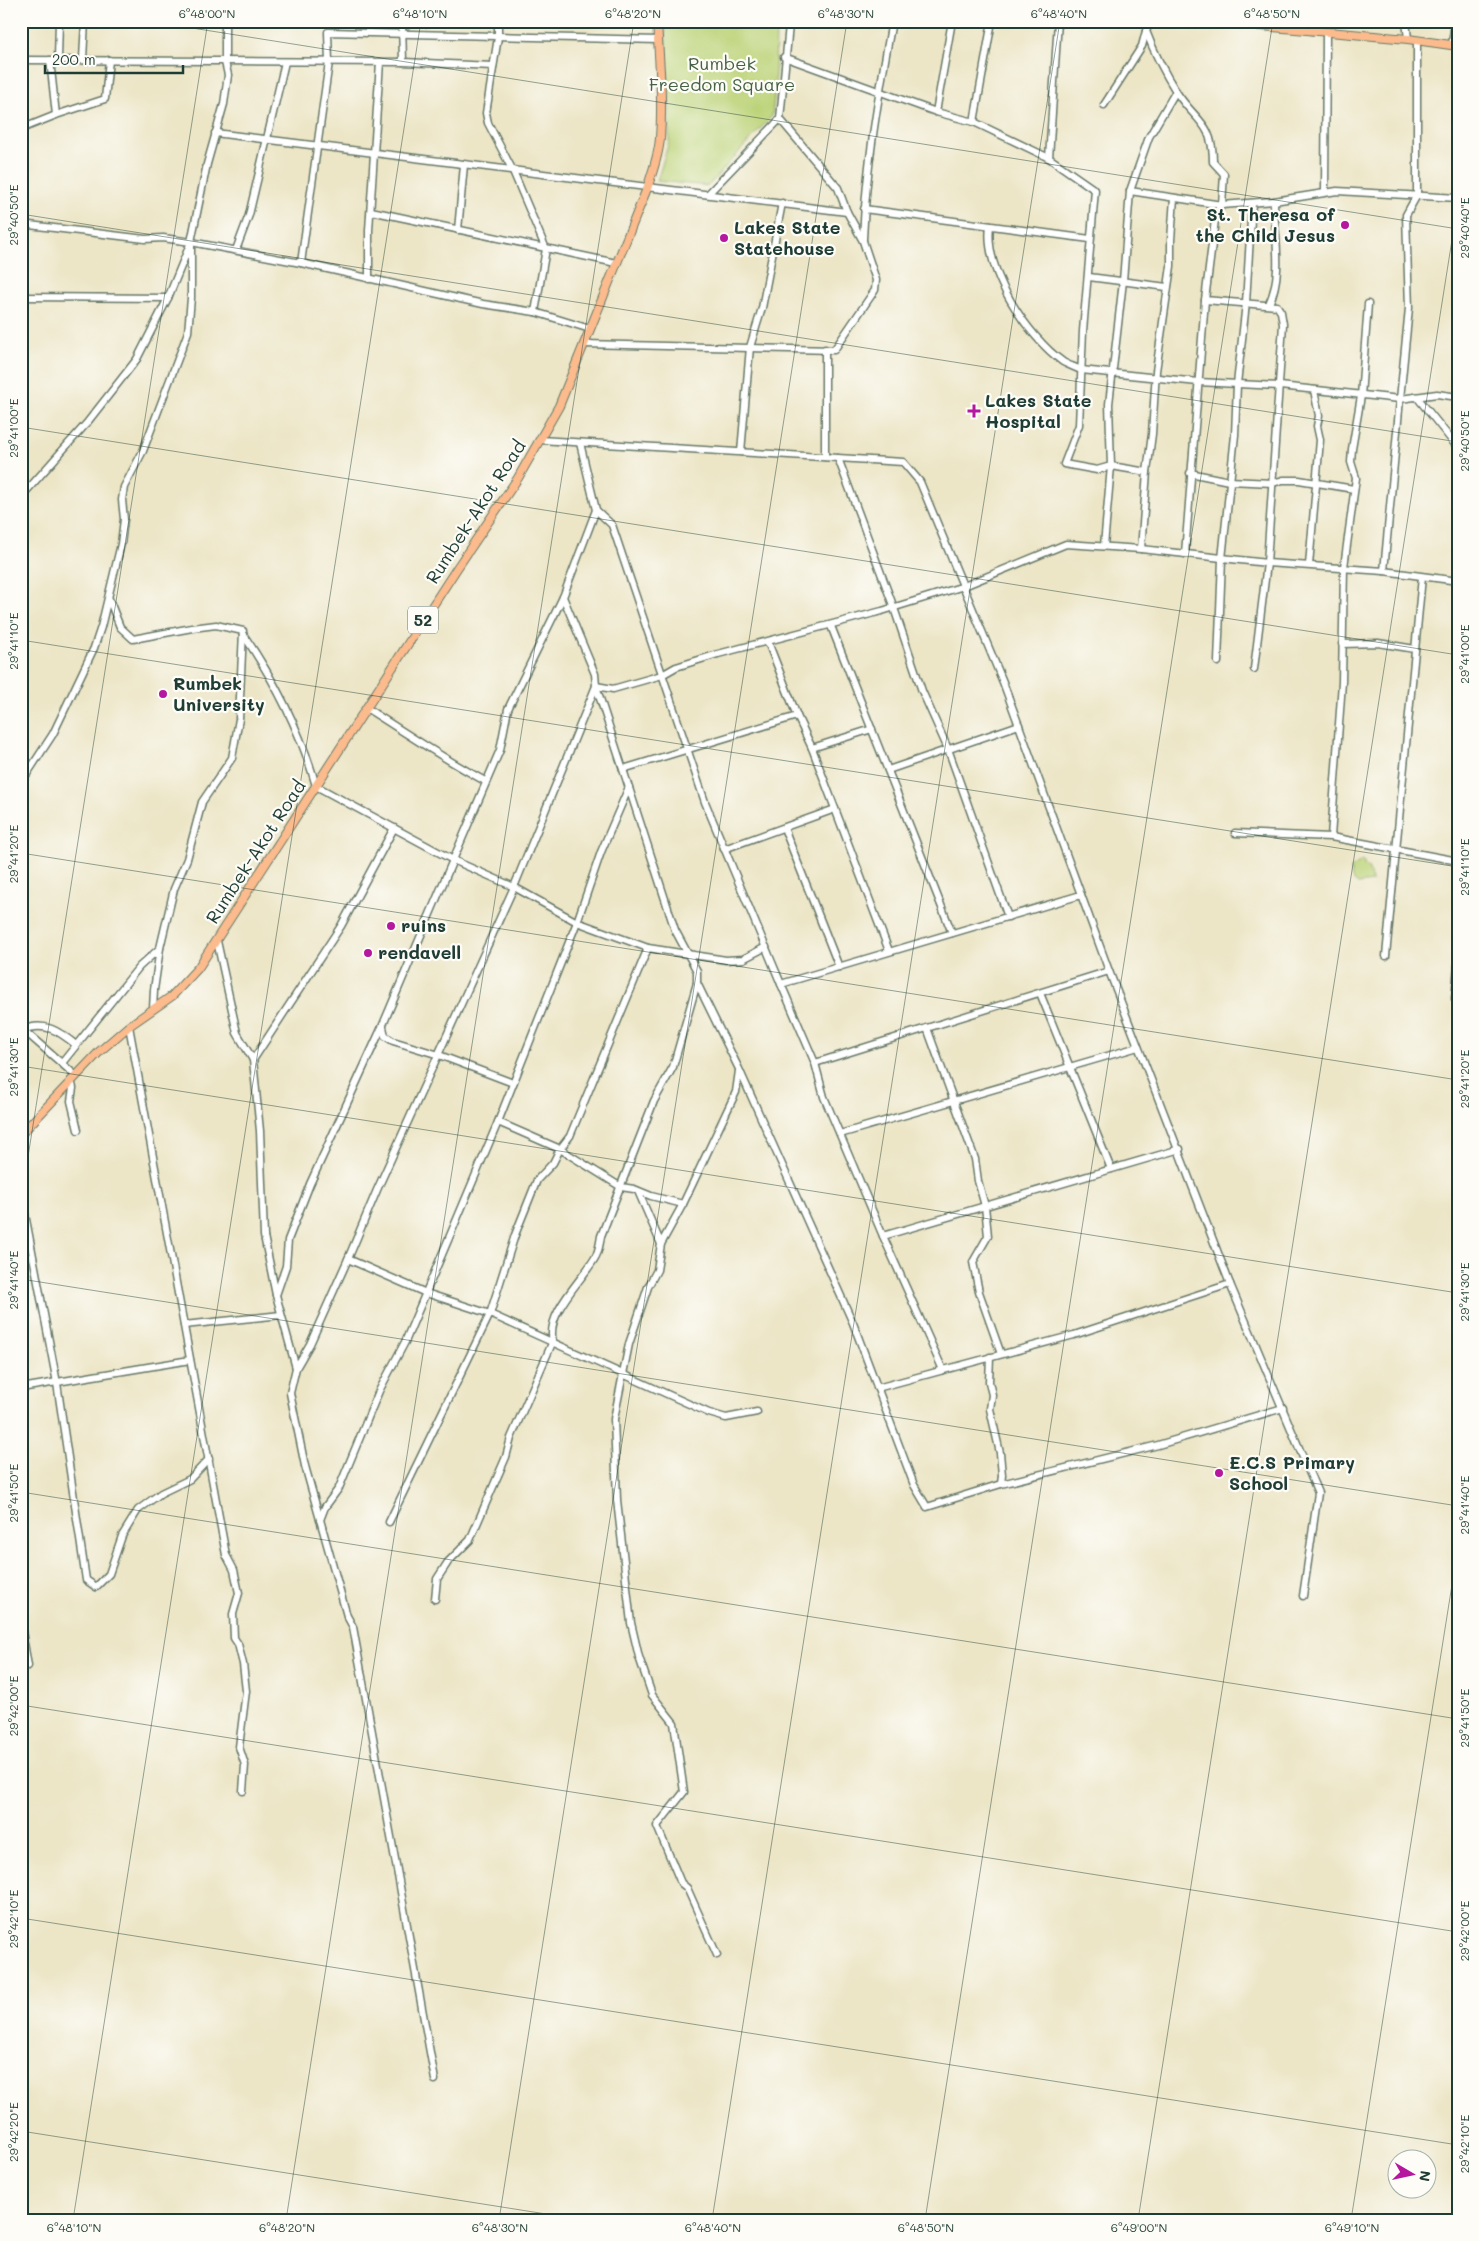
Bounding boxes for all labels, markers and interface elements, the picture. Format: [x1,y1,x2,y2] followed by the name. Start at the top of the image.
[179,5,235,21] text: 6°48'00"N
[393,5,447,21] text: 6°48'10"N
[605,5,661,21] text: 6°48'20"N
[818,5,874,21] text: 6°48'30"N
[1031,5,1087,21] text: 6°48'40"N
[1244,5,1300,21] text: 6°48'50"N
[45,42,182,74] scale bar
[52,49,96,69] text: 200 m
[649,51,795,96] park label: Rumbek Freedom Square
[5,184,21,246] text: 29°40'50"E
[1456,197,1472,259] text: 29°40'40"E
[1196,202,1335,247] place label: St. Theresa of the Child Jesus
[734,215,841,260] place label: Lakes State Statehouse
[1339,219,1351,231] marker: St. Theresa of the Child Jesus
[718,232,730,244] marker: Lakes State Statehouse
[985,388,1092,433] place label: Lakes State Hospital
[5,398,21,458] text: 29°41'00"E
[967,404,981,418] marker: Lakes State Hospital
[1456,410,1472,472] text: 29°40'50"E
[420,435,531,588] street label: Rumbek-Akot Road
[408,606,438,634] road number: 52
[5,612,21,670] text: 29°41'10"E
[1456,624,1472,684] text: 29°41'00"E
[173,671,265,716] place label: Rumbek University
[157,688,169,700] marker: Rumbek University
[200,775,311,928] street label: Rumbek-Akot Road
[5,825,21,883] text: 29°41'20"E
[1456,838,1472,896] text: 29°41'10"E
[401,913,446,937] place label: ruins
[385,920,397,932] marker: ruins
[378,940,461,964] place label: rendavell
[362,947,374,959] marker: rendavell
[5,1037,21,1097] text: 29°41'30"E
[1456,1050,1472,1108] text: 29°41'20"E
[5,1250,21,1310] text: 29°41'40"E
[1456,1262,1472,1322] text: 29°41'30"E
[1229,1450,1355,1495] place label: E.C.S Primary School
[5,1463,21,1522] text: 29°41'50"E
[1213,1467,1225,1479] marker: E.C.S Primary School
[1456,1475,1472,1535] text: 29°41'40"E
[5,1676,21,1736] text: 29°42'00"E
[1456,1688,1472,1747] text: 29°41'50"E
[5,1890,21,1948] text: 29°42'10"E
[1456,1901,1472,1961] text: 29°42'00"E
[5,2102,21,2162] text: 29°42'20"E
[1456,2115,1472,2173] text: 29°42'10"E
[1386,2148,1436,2198] north arrow
[1415,2169,1436,2183] text: N
[47,2219,101,2235] text: 6°48'10"N
[259,2219,315,2235] text: 6°48'20"N
[472,2219,528,2235] text: 6°48'30"N
[685,2219,741,2235] text: 6°48'40"N
[898,2219,954,2235] text: 6°48'50"N
[1111,2219,1167,2235] text: 6°49'00"N
[1325,2219,1379,2235] text: 6°49'10"N

